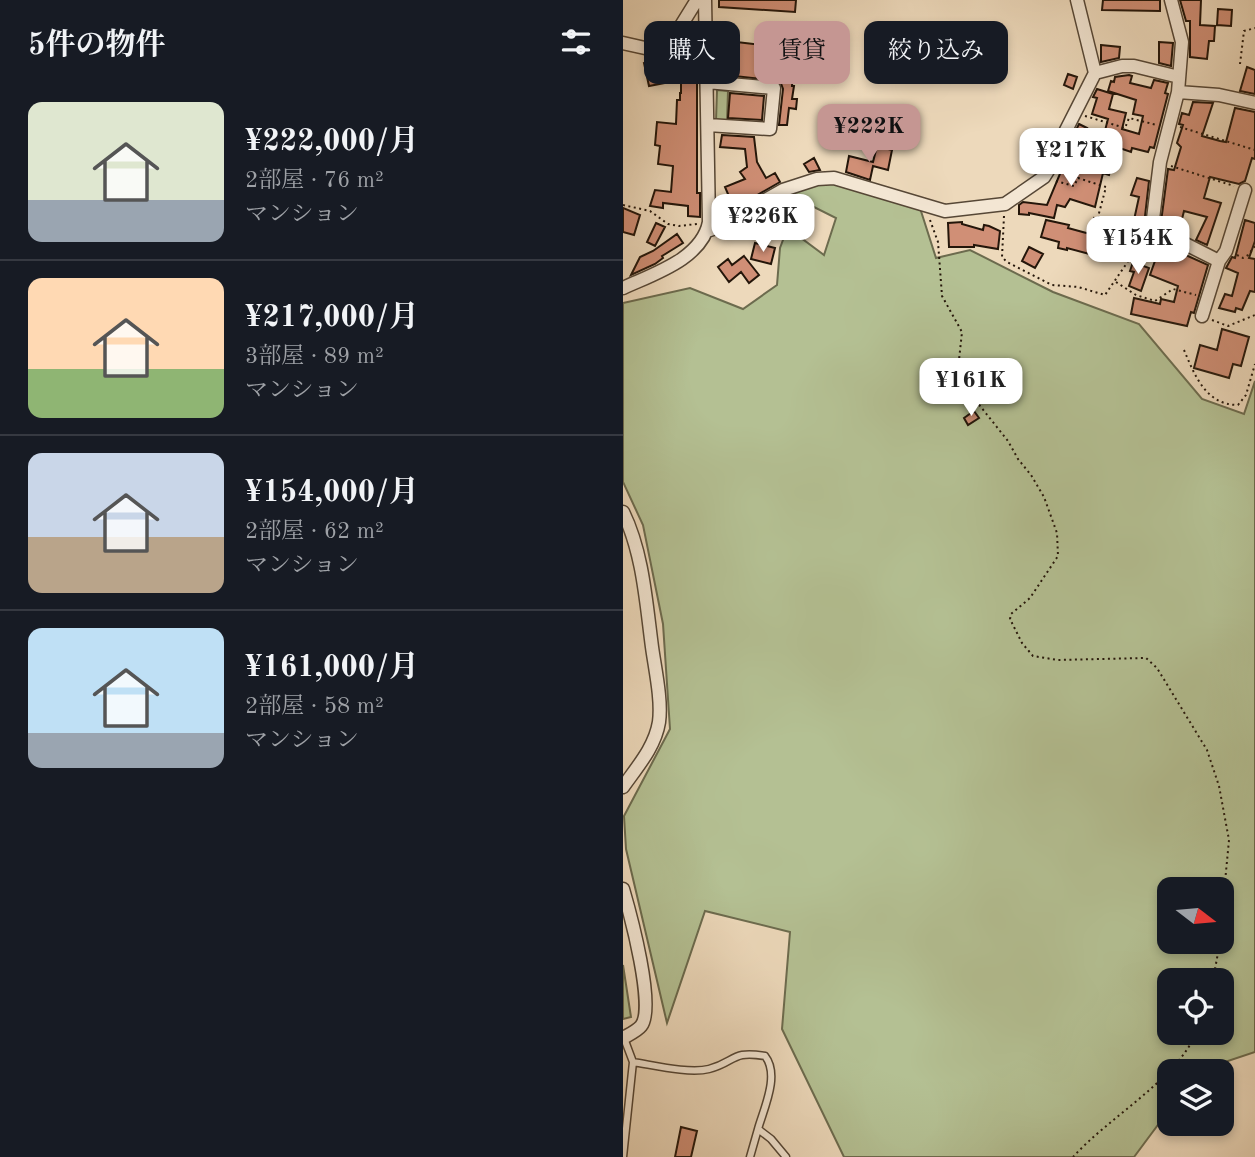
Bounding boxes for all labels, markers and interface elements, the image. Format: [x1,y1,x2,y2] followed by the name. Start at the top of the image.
[644,21,740,84] chip: 購入
[754,21,850,84] chip: 賃貸
[864,21,1008,84] chip: 絞り込み
[557,23,595,61] icon: filters
[28,31,165,61] text: 5件の物件
[820,104,918,164] pin: ¥222K
[833,115,905,138] text: ¥222K
[245,127,419,157] text: ¥222,000/月
[1022,128,1120,188] pin: ¥217K
[84,130,168,214] icon: home
[1035,139,1107,162] text: ¥217K
[245,169,384,192] text: 2部屋 · 76 m²
[714,194,812,254] pin: ¥226K
[245,203,359,226] text: マンション
[727,205,799,228] text: ¥226K
[1089,216,1187,276] pin: ¥154K
[1102,227,1174,250] text: ¥154K
[245,303,419,333] text: ¥217,000/月
[84,306,168,390] icon: home
[245,345,384,368] text: 3部屋 · 89 m²
[922,358,1020,418] pin: ¥161K
[935,369,1007,392] text: ¥161K
[245,379,359,402] text: マンション
[245,478,419,508] text: ¥154,000/月
[84,481,168,565] icon: home
[245,520,384,543] text: 2部屋 · 62 m²
[245,554,359,577] text: マンション
[245,653,419,683] text: ¥161,000/月
[84,656,168,740] icon: home
[245,695,384,718] text: 2部屋 · 58 m²
[245,729,359,752] text: マンション
[1157,877,1234,954] north arrow
[1157,877,1234,1136] map controls
[1157,968,1234,1045] button: locate
[1157,1059,1234,1136] button: layers

